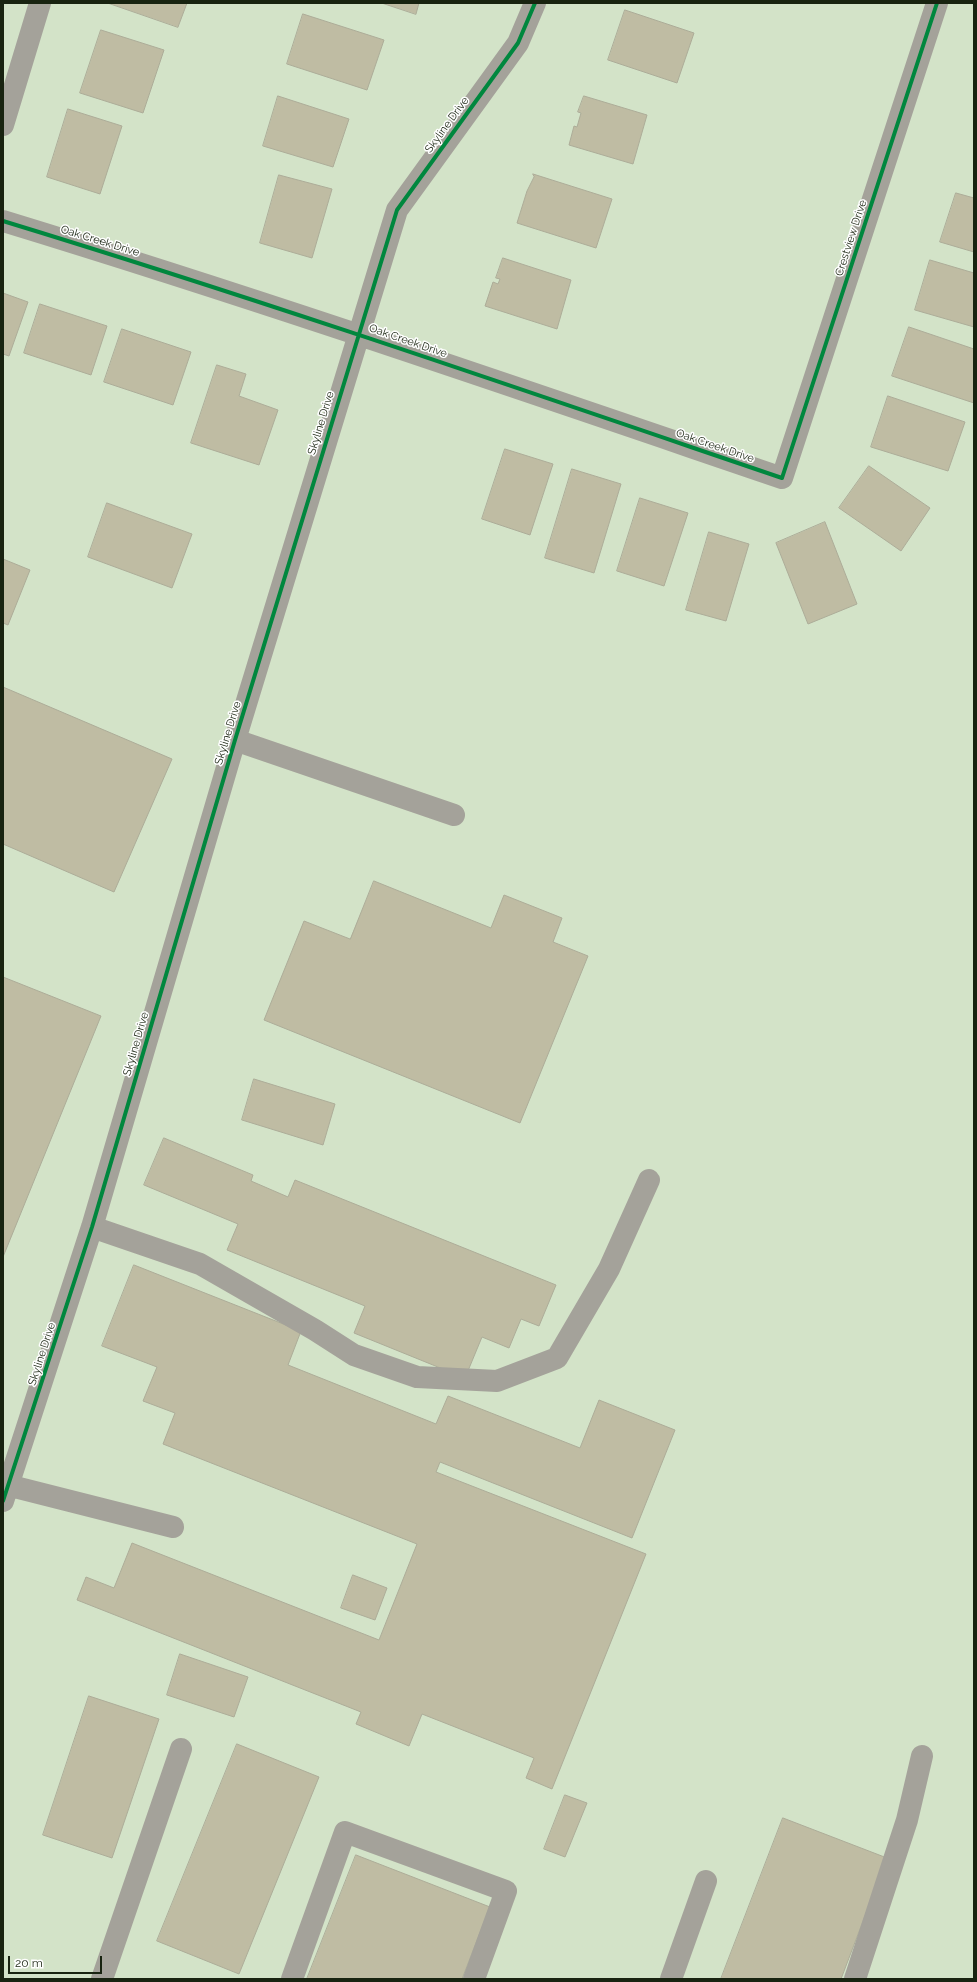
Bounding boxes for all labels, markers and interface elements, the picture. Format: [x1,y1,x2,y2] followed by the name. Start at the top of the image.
[422,95,472,155] street label: Skyline Drive
[832,198,870,278] street label: Crestview Drive
[59,223,141,259] street label: Oak Creek Drive
[367,321,449,361] street label: Oak Creek Drive
[305,390,337,456] street label: Skyline Drive
[674,426,756,466] street label: Oak Creek Drive
[212,700,244,766] street label: Skyline Drive
[121,1011,151,1077] street label: Skyline Drive
[26,1321,58,1387] street label: Skyline Drive
[10,1948,104,1974] scale bar
[15,1956,43,1970] text: 20 m

